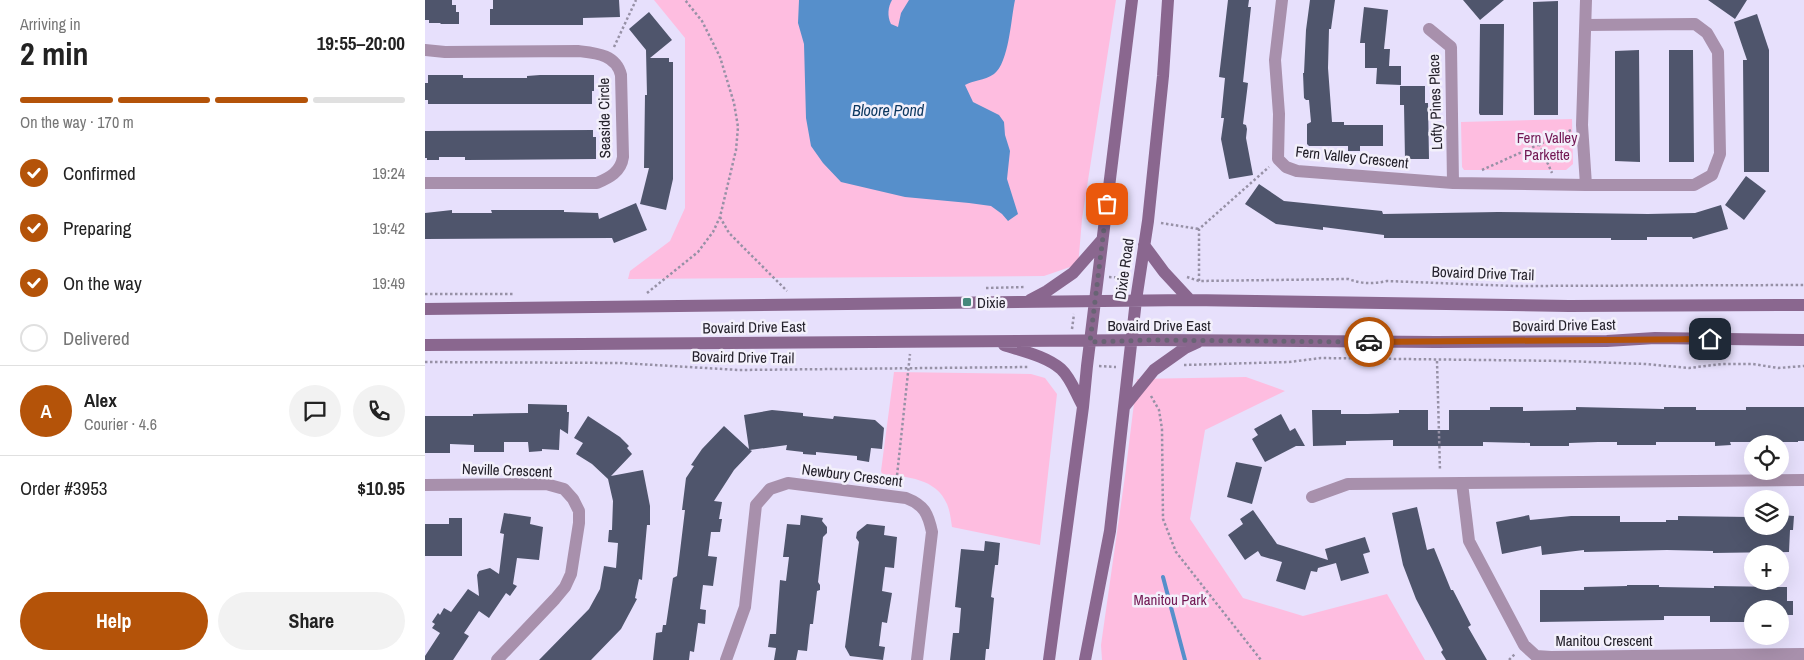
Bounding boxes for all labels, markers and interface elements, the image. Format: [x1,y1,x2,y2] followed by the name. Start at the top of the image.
[20,13,81,35] text: Arriving in
[317,30,405,56] text: 19:55–20:00
[20,32,89,75] text: 2 min
[1423,54,1447,150] street label: Lofty Pines Place
[593,77,615,159] street label: Seaside Circle
[852,99,925,121] water label: Bloore Pond
[20,111,134,133] text: On the way · 170 m
[1517,127,1578,165] park label: Fern Valley Parkette
[1295,141,1410,173] street label: Fern Valley Crescent
[20,159,48,187] icon: check
[63,160,136,186] text: Confirmed
[372,162,405,184] text: 19:24
[1086,183,1128,225] pin
[1093,190,1121,218] icon: bag
[20,214,48,242] icon: check
[63,215,131,241] text: Preparing
[372,217,405,239] text: 19:42
[1109,237,1139,301] street label: Dixie Road
[1431,261,1535,285] street label: Bovaird Drive Trail
[20,269,48,297] icon: check
[63,270,142,296] text: On the way
[372,272,405,294] text: 19:49
[977,292,1006,313] place label: Dixie
[961,296,973,308] marker: Dixie
[1512,314,1616,336] street label: Bovaird Drive East
[1107,315,1211,336] street label: Bovaird Drive East
[702,316,806,338] street label: Bovaird Drive East
[1344,317,1394,367] courier
[1689,318,1731,360] pin
[63,325,130,351] text: Delivered
[1696,325,1724,353] icon: home
[1355,328,1383,356] icon: car
[692,346,794,368] street label: Bovaird Drive Trail
[289,385,341,437] button: chat
[353,385,405,437] button: phone
[84,387,117,413] text: Alex
[40,398,52,424] text: A
[84,413,157,435] text: Courier · 4.6
[1744,435,1789,645] map controls
[1744,435,1789,480] button: locate
[462,458,553,482] street label: Neville Crescent
[801,458,904,492] street label: Newbury Crescent
[20,475,107,501] text: Order #3953
[357,475,405,501] text: $10.95
[1744,490,1789,535] button: layers
[1744,545,1789,590] button: +
[1133,589,1207,610] park label: Manitou Park
[20,592,208,650] button: Help
[218,592,405,650] button: Share
[1744,600,1789,645] button: −
[1555,630,1653,651] street label: Manitou Crescent

